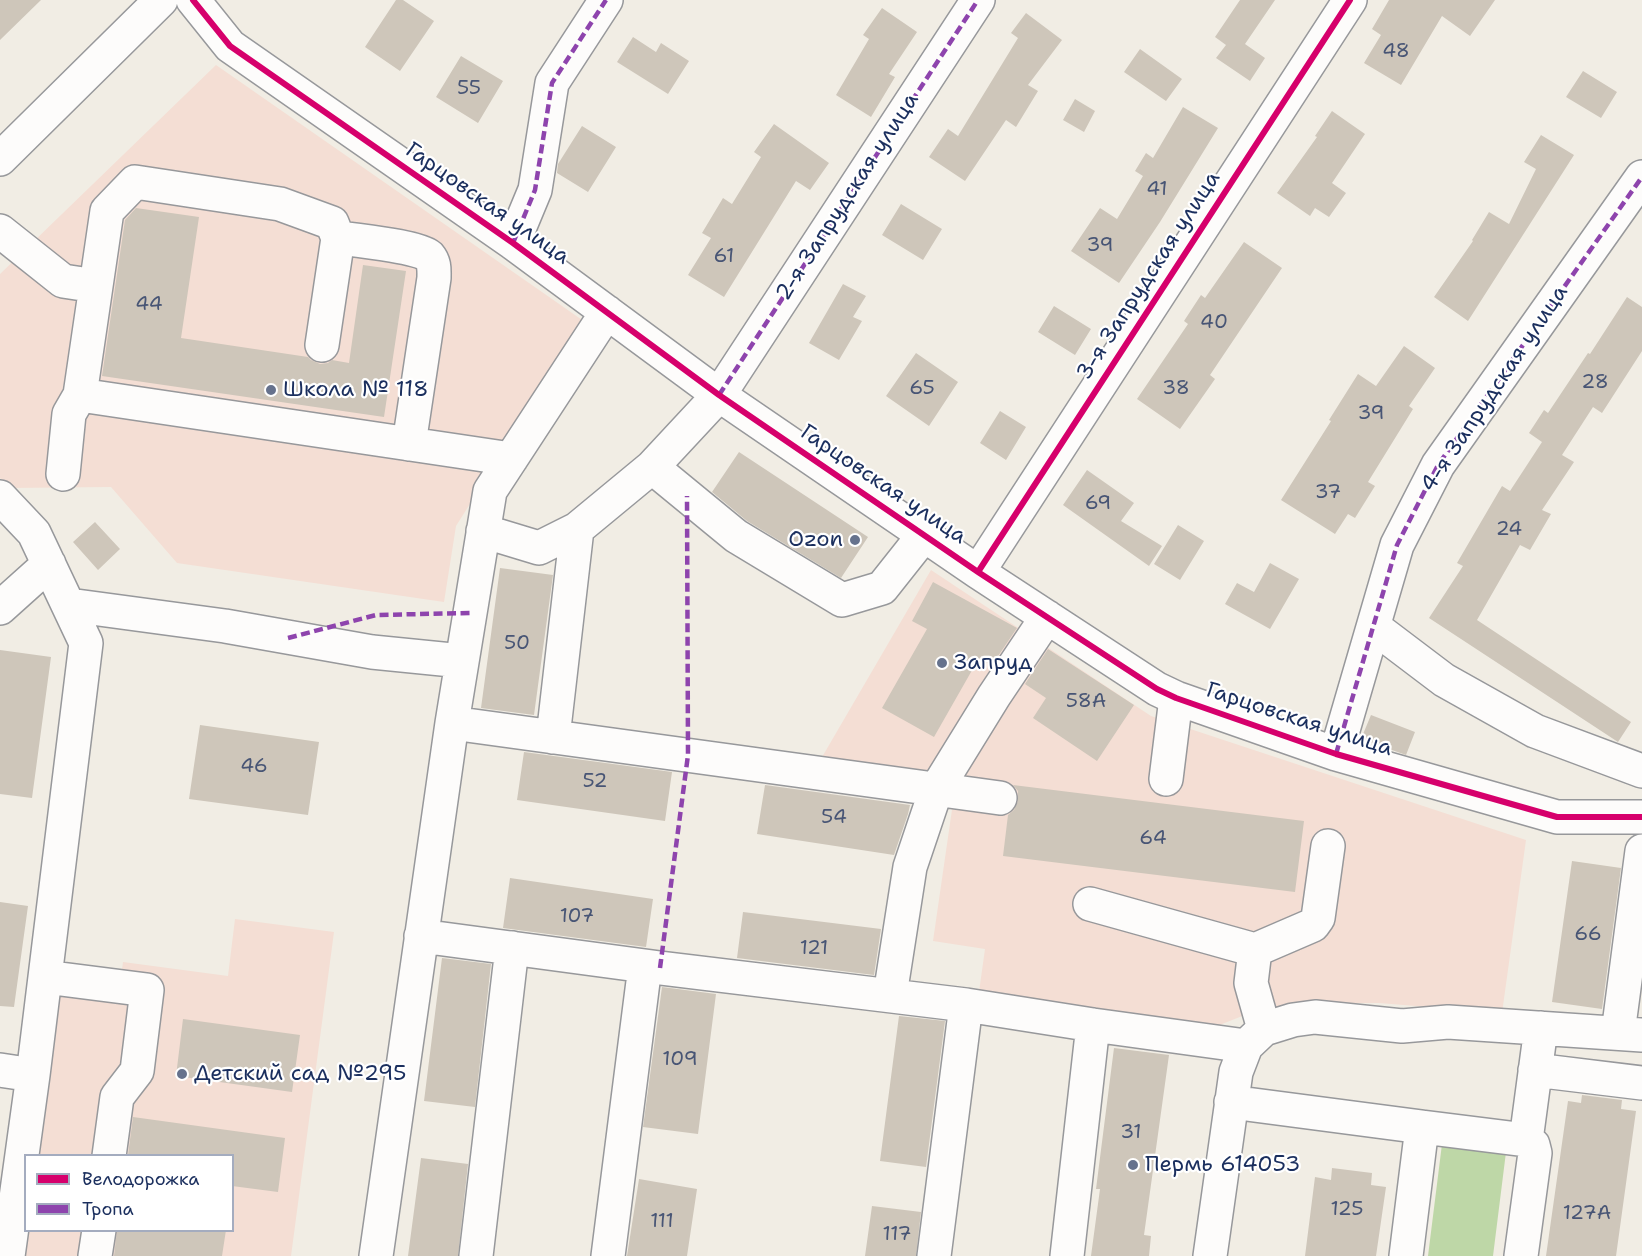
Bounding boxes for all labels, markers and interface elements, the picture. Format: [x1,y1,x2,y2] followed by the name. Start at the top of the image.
[1382,40,1410,64] house number: 48
[457,77,481,101] house number: 55
[771,88,925,306] street label: 2-я Запрудская улица
[400,137,574,271] street label: Гарцовская улица
[1072,167,1226,385] street label: 3-я Запрудская улица
[1146,178,1168,202] house number: 41
[1087,234,1113,258] house number: 39
[714,245,734,269] house number: 61
[1416,281,1574,497] street label: 4-я Запрудская улица
[135,293,163,317] house number: 44
[1200,311,1228,335] house number: 40
[1581,371,1609,395] house number: 28
[283,377,429,403] place label: Школа № 118
[909,377,935,401] house number: 65
[1162,377,1190,401] house number: 38
[264,383,278,397] marker: Школа № 118
[1358,402,1384,426] house number: 39
[795,420,971,550] street label: Гарцовская улица
[1315,481,1341,505] house number: 37
[1085,492,1111,516] house number: 69
[1496,518,1522,542] house number: 24
[788,527,843,553] place label: Ozon
[848,533,862,547] marker: Ozon
[504,632,530,656] house number: 50
[954,650,1032,676] place label: Запруд
[935,656,949,670] marker: Запруд
[1202,677,1396,763] street label: Гарцовская улица
[1066,690,1106,714] house number: 58А
[240,755,268,779] house number: 46
[582,770,608,794] house number: 52
[821,806,847,830] house number: 54
[1139,827,1167,851] house number: 64
[560,905,594,929] house number: 107
[1574,923,1602,947] house number: 66
[800,937,828,961] house number: 121
[662,1048,698,1072] house number: 109
[194,1061,406,1087] place label: Детский сад №295
[175,1067,189,1081] marker: Детский сад №295
[1120,1121,1142,1145] house number: 31
[1145,1152,1300,1178] place label: Пермь 614053
[24,1154,234,1232] legend
[1126,1158,1140,1172] marker: Пермь 614053
[82,1167,200,1191] text: Велодорожка
[82,1197,134,1221] text: Тропа
[1330,1198,1364,1222] house number: 125
[1563,1202,1611,1226] house number: 127А
[650,1210,674,1234] house number: 111
[883,1223,911,1247] house number: 117

